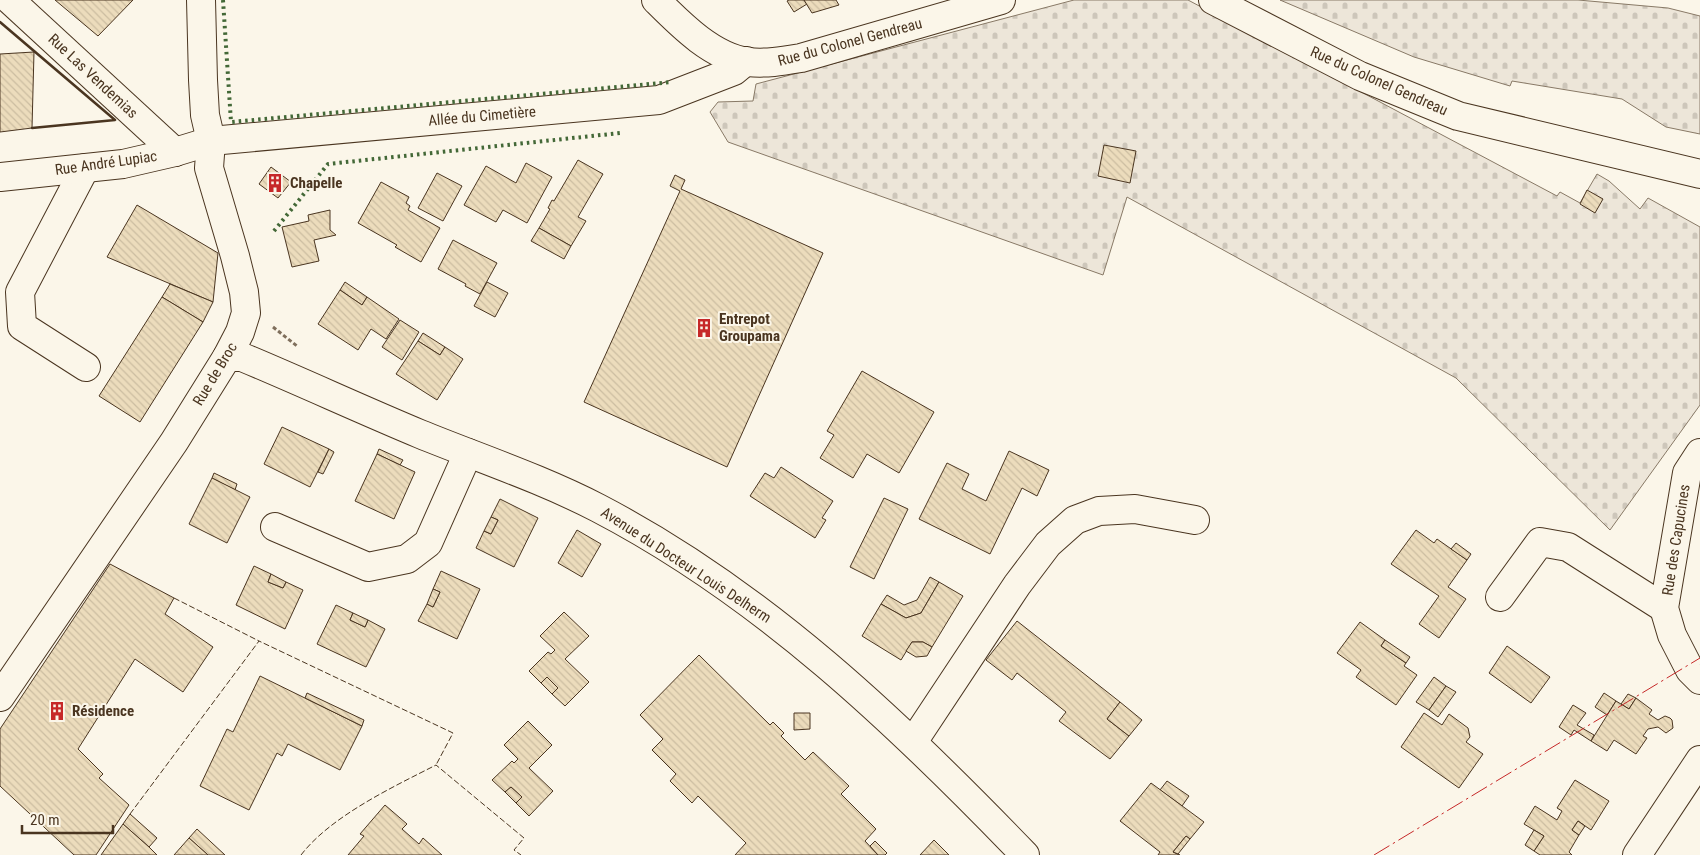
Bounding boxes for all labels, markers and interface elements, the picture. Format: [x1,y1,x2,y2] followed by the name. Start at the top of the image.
[776,14,924,70] street label: Rue du Colonel Gendreau
[44,30,142,122] street label: Rue Las Vendemias
[1308,43,1450,119] street label: Rue du Colonel Gendreau
[428,102,536,130] street label: Allée du Cimetière
[54,147,158,179] street label: Rue André Lupiac
[264,172,286,194] building icon: Chapelle
[290,174,342,192] place label: Chapelle
[719,310,780,345] place label: Entrepot Groupama
[693,317,715,339] building icon: Entrepot Groupama
[189,339,241,409] street label: Rue de Broc
[1658,483,1694,597] street label: Rue des Capucines
[598,503,774,627] street label: Avenue du Docteur Louis Delherm
[46,700,68,722] building icon: Résidence
[72,702,134,720] place label: Résidence
[22,802,114,834] scale bar
[30,811,60,829] text: 20 m

